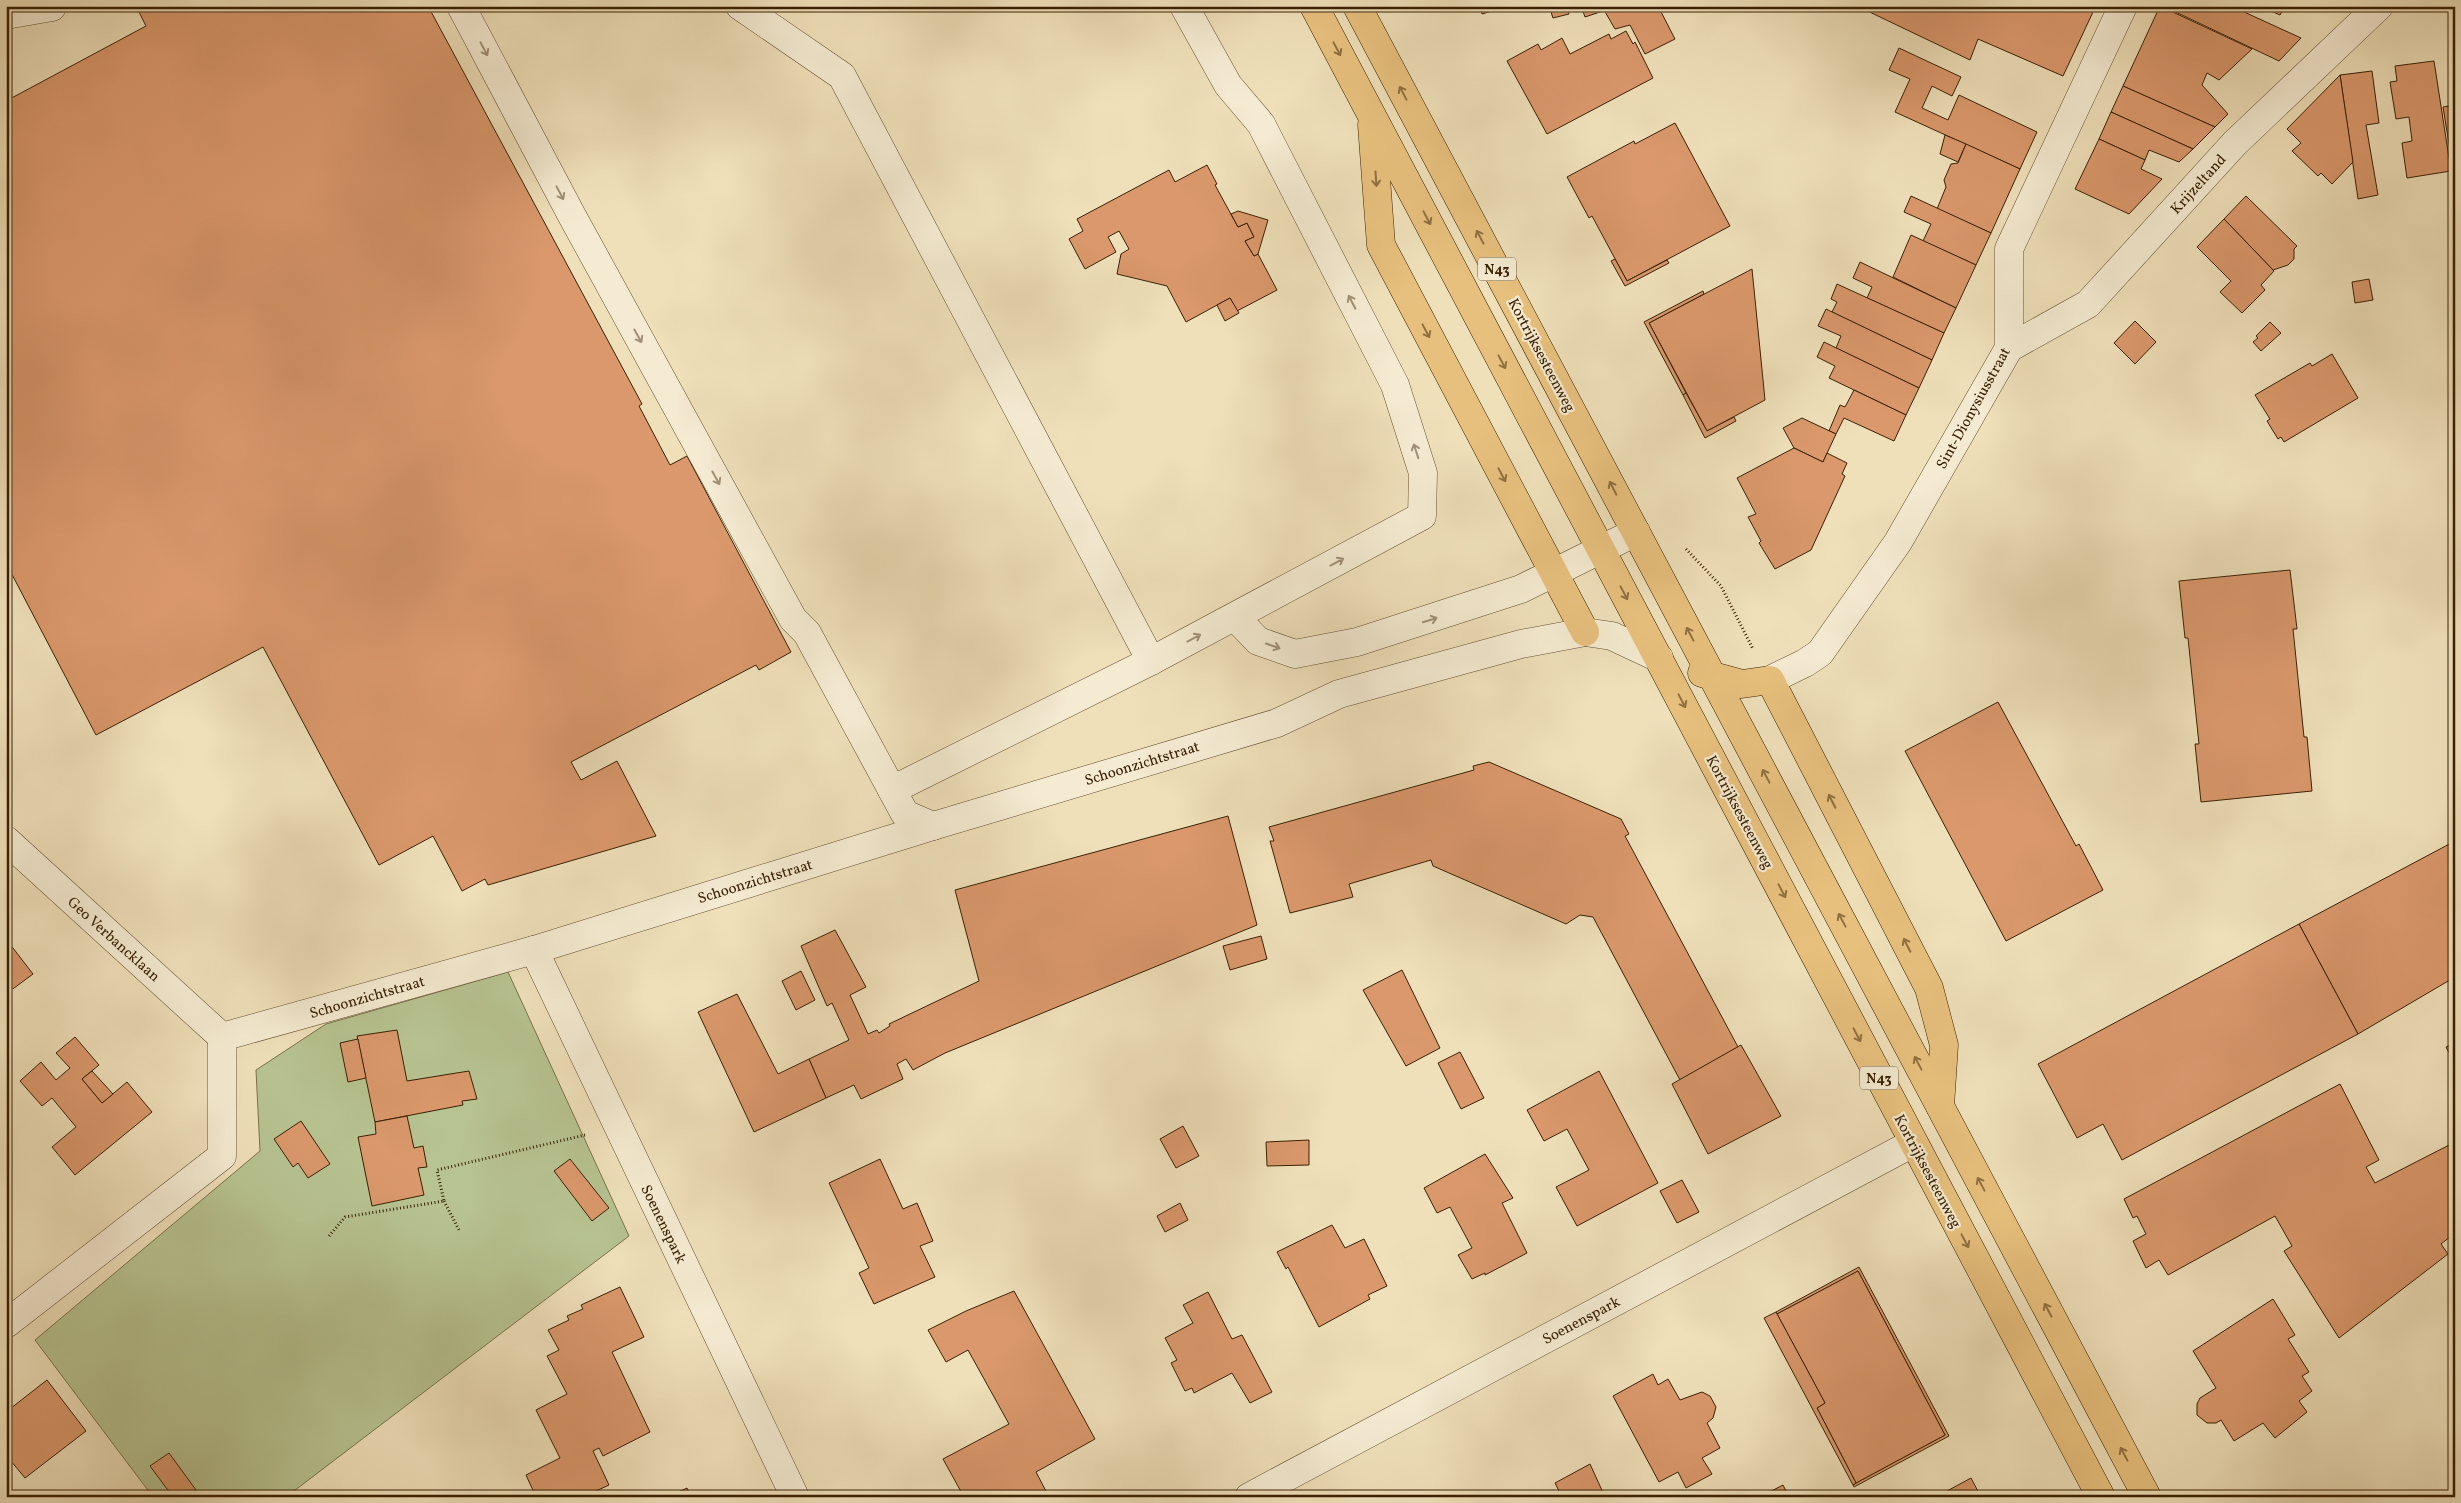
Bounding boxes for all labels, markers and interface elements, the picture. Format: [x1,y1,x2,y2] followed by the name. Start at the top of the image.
[479,42,489,57] one-way arrow
[1332,42,1342,57] one-way arrow
[1398,86,1407,101] one-way arrow
[2166,150,2232,220] street label: Krijzeltand
[1372,171,1381,187] one-way arrow
[555,185,565,200] one-way arrow
[1422,211,1432,225] one-way arrow
[1475,229,1485,244] one-way arrow
[1478,258,1516,280] road number: N43
[1347,295,1356,310] one-way arrow
[1502,295,1580,417] street label: Kortrijksesteenweg
[1421,323,1431,338] one-way arrow
[633,328,643,342] one-way arrow
[1932,344,2017,473] street label: Sint-Dionysiusstraat
[1498,354,1507,369] one-way arrow
[1411,444,1420,459] one-way arrow
[1497,467,1507,482] one-way arrow
[712,470,721,485] one-way arrow
[1608,481,1618,496] one-way arrow
[1330,557,1345,567] one-way arrow
[1620,585,1629,600] one-way arrow
[1421,614,1437,624] one-way arrow
[1685,626,1695,641] one-way arrow
[1186,633,1201,642] one-way arrow
[1265,642,1280,651] one-way arrow
[1678,693,1687,708] one-way arrow
[1082,737,1202,792] street label: Schoonzichtstraat
[1700,752,1778,874] street label: Kortrijksesteenweg
[1761,769,1770,784] one-way arrow
[1827,793,1837,808] one-way arrow
[695,855,815,910] street label: Schoonzichtstraat
[1777,884,1787,899] one-way arrow
[62,893,164,988] street label: Geo Verbancklaan
[1836,913,1846,927] one-way arrow
[1902,938,1911,953] one-way arrow
[307,972,427,1025] street label: Schoonzichtstraat
[1852,1028,1862,1043] one-way arrow
[1912,1057,1922,1071] one-way arrow
[1860,1066,1898,1090] road number: N43
[1888,1111,1966,1233] street label: Kortrijksesteenweg
[1976,1177,1986,1192] one-way arrow
[635,1182,691,1268] street label: Soenenspark
[1961,1233,1971,1248] one-way arrow
[1539,1292,1624,1351] street label: Soenenspark
[2043,1303,2052,1318] one-way arrow
[2119,1446,2129,1461] one-way arrow

